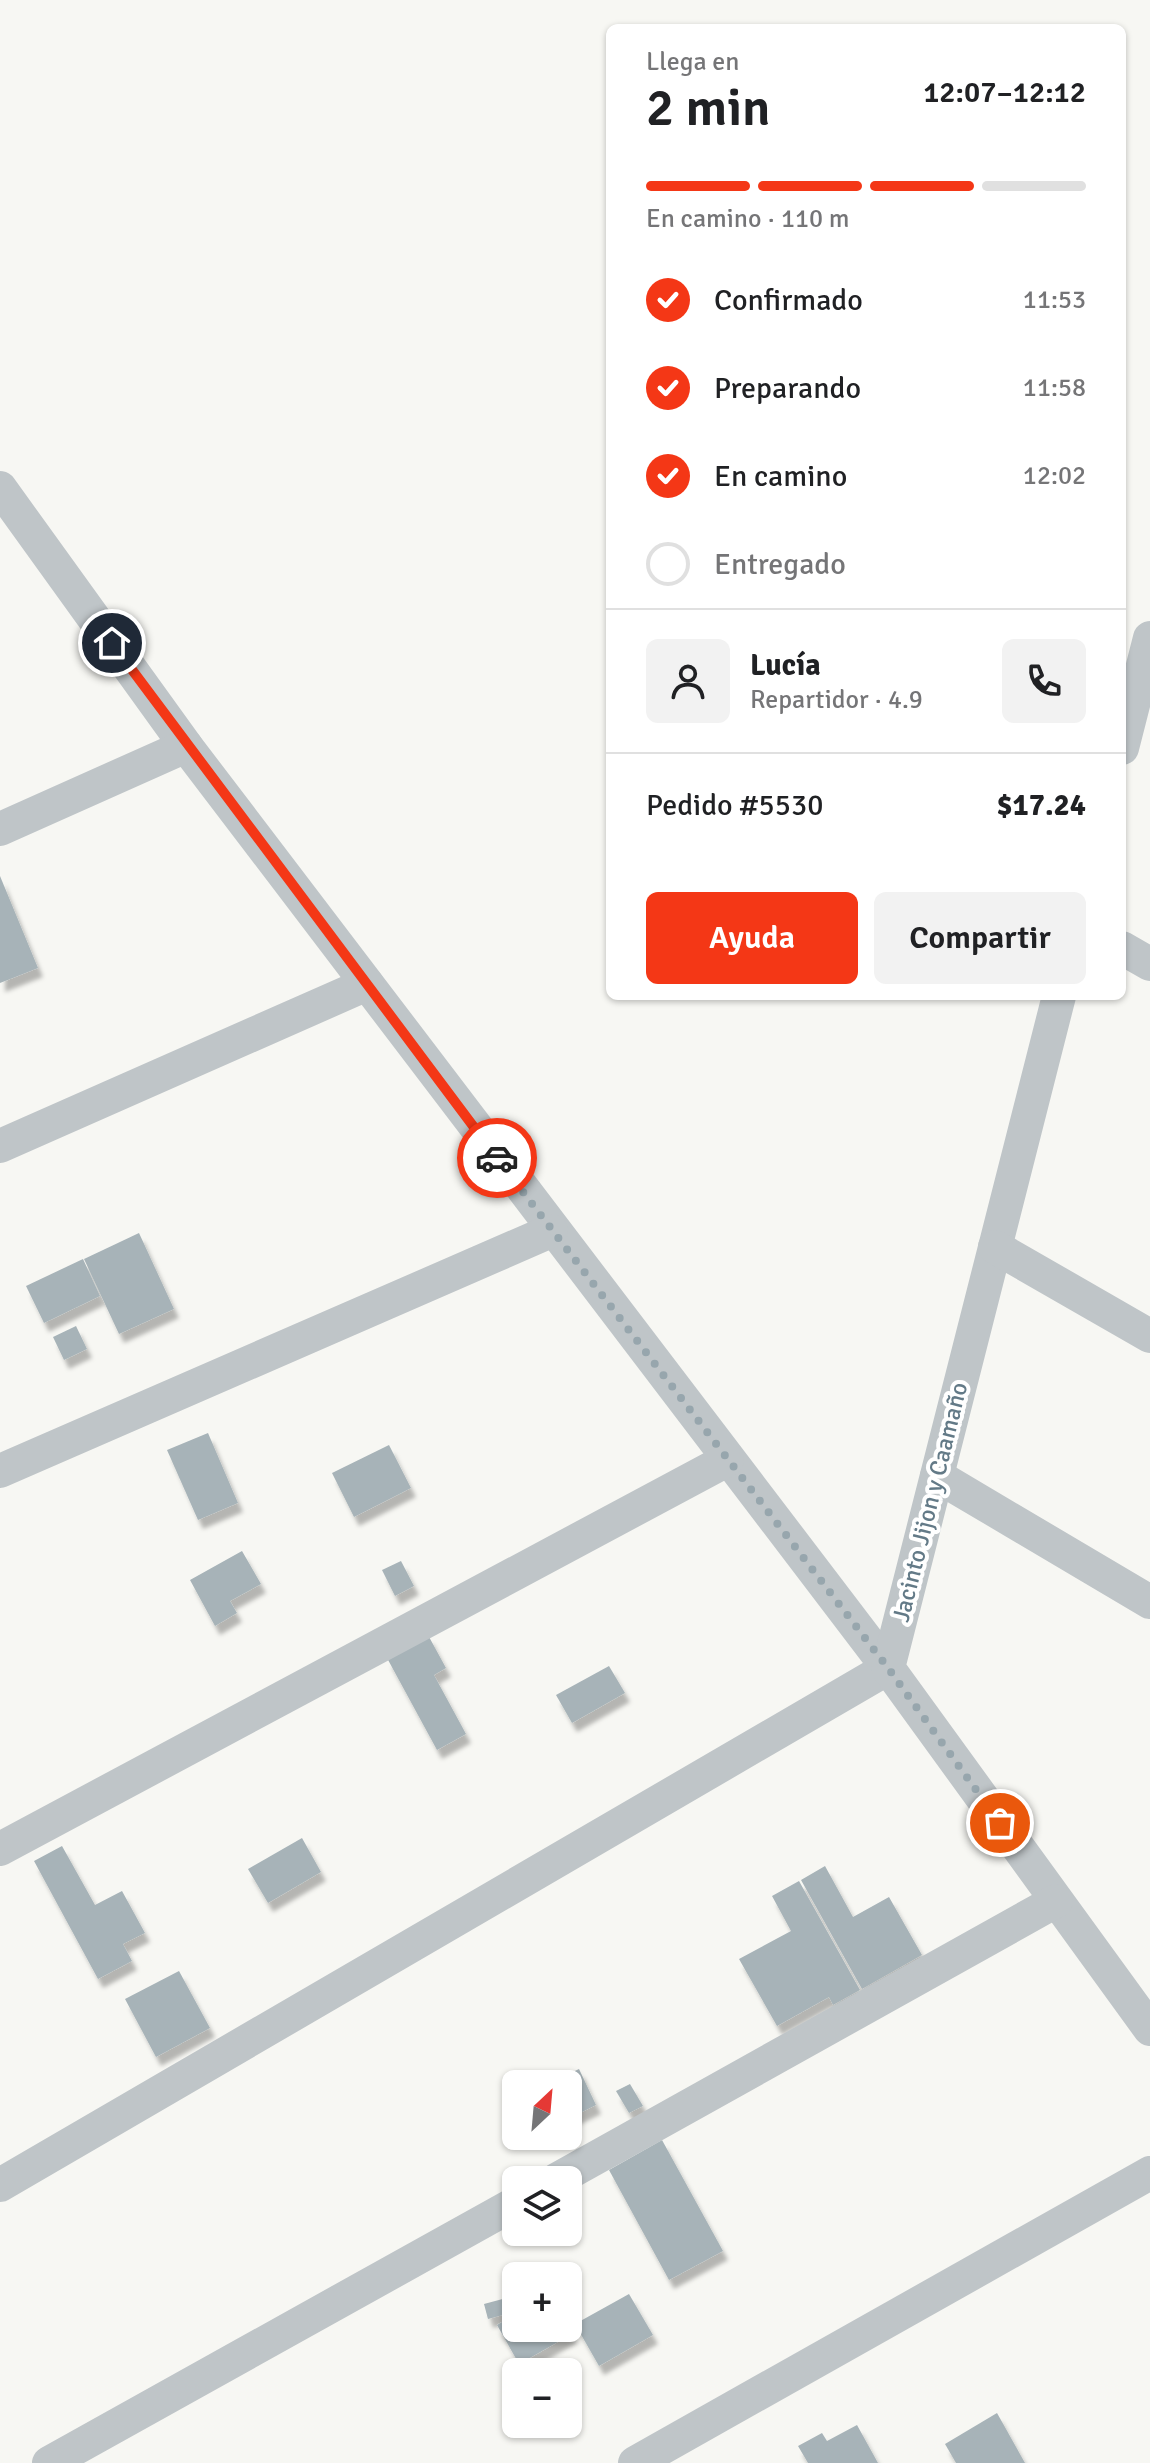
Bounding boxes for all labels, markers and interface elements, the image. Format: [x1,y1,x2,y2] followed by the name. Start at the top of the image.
[646,46,740,78] text: Llega en
[923,74,1086,111] text: 12:07–12:12
[646,76,771,140] text: 2 min
[646,203,849,235] text: En camino · 110 m
[646,278,690,322] icon: check
[714,282,863,319] text: Confirmado
[1023,284,1086,316] text: 11:53
[646,366,690,410] icon: check
[714,370,861,407] text: Preparando
[1023,372,1086,404] text: 11:58
[646,454,690,498] icon: check
[714,458,847,495] text: En camino
[1023,460,1086,492] text: 12:02
[714,546,846,583] text: Entregado
[78,609,146,677] pin
[90,621,134,665] icon: home
[646,639,730,723] button: person
[1002,639,1086,723] button: phone
[750,647,821,684] text: Lucía
[750,684,923,716] text: Repartidor · 4.9
[646,787,823,824] text: Pedido #5530
[996,787,1086,824] text: $17.24
[646,892,858,984] button: Ayuda
[874,892,1086,984] button: Compartir
[457,1118,537,1198] courier
[475,1136,519,1180] icon: car
[886,1379,974,1625] street label: Jacinto Jijon y Caamaño
[966,1789,1034,1857] pin
[978,1801,1022,1845] icon: bag
[502,2070,582,2150] north arrow
[502,2070,582,2438] map controls
[502,2166,582,2246] button: layers
[502,2262,582,2342] button: +
[502,2358,582,2438] button: −

